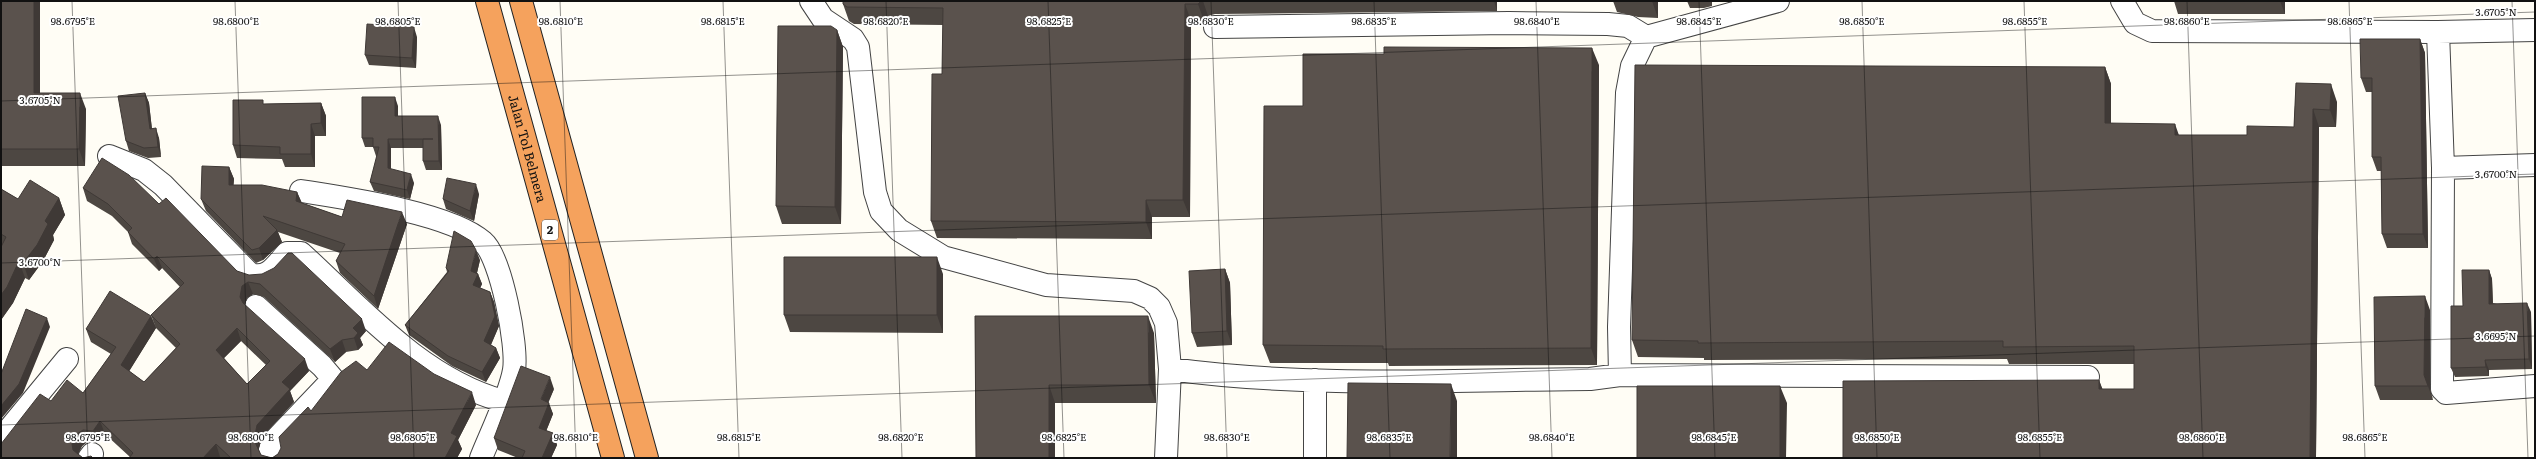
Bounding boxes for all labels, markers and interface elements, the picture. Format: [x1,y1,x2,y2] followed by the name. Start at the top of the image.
[2475,4,2517,19] text: 3.6705°N
[51,13,95,28] text: 98.6795°E
[213,13,259,28] text: 98.6800°E
[375,13,421,28] text: 98.6805°E
[539,13,583,28] text: 98.6810°E
[701,13,745,28] text: 98.6815°E
[863,13,909,28] text: 98.6820°E
[1027,13,1071,28] text: 98.6825°E
[1188,13,1234,28] text: 98.6830°E
[1351,13,1397,28] text: 98.6835°E
[1514,13,1560,28] text: 98.6840°E
[1676,13,1722,28] text: 98.6845°E
[1839,13,1885,28] text: 98.6850°E
[2003,13,2047,28] text: 98.6855°E
[2164,13,2210,28] text: 98.6860°E
[2327,13,2373,28] text: 98.6865°E
[19,92,61,107] text: 3.6705°N
[504,92,552,204] street label: Jalan Tol Belmera
[2475,166,2517,181] text: 3.6700°N
[542,220,558,240] road number: 2
[19,254,61,269] text: 3.6700°N
[2475,328,2517,343] text: 3.6695°N
[66,429,110,444] text: 98.6795°E
[228,429,274,444] text: 98.6800°E
[390,429,436,444] text: 98.6805°E
[554,429,598,444] text: 98.6810°E
[717,429,761,444] text: 98.6815°E
[878,429,924,444] text: 98.6820°E
[1042,429,1086,444] text: 98.6825°E
[1204,429,1250,444] text: 98.6830°E
[1366,429,1412,444] text: 98.6835°E
[1529,429,1575,444] text: 98.6840°E
[1691,429,1737,444] text: 98.6845°E
[1854,429,1900,444] text: 98.6850°E
[2018,429,2062,444] text: 98.6855°E
[2179,429,2225,444] text: 98.6860°E
[2342,429,2388,444] text: 98.6865°E

